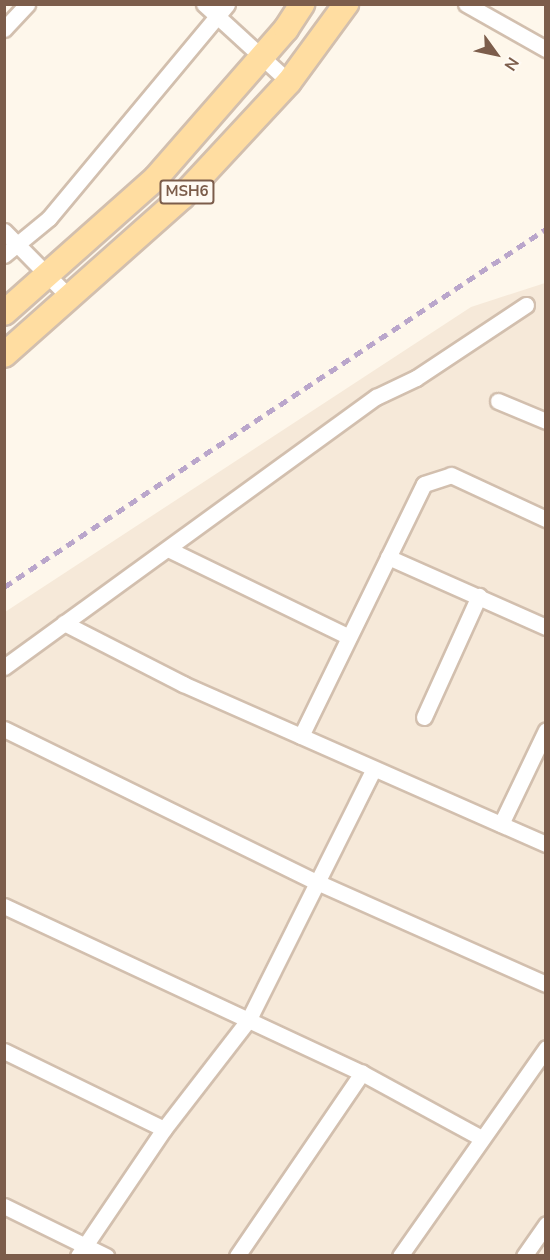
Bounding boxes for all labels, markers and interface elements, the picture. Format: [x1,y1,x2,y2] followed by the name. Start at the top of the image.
[466,24,526,84] north arrow
[499,53,524,75] text: N
[158,180,216,204] road number: MSH6

